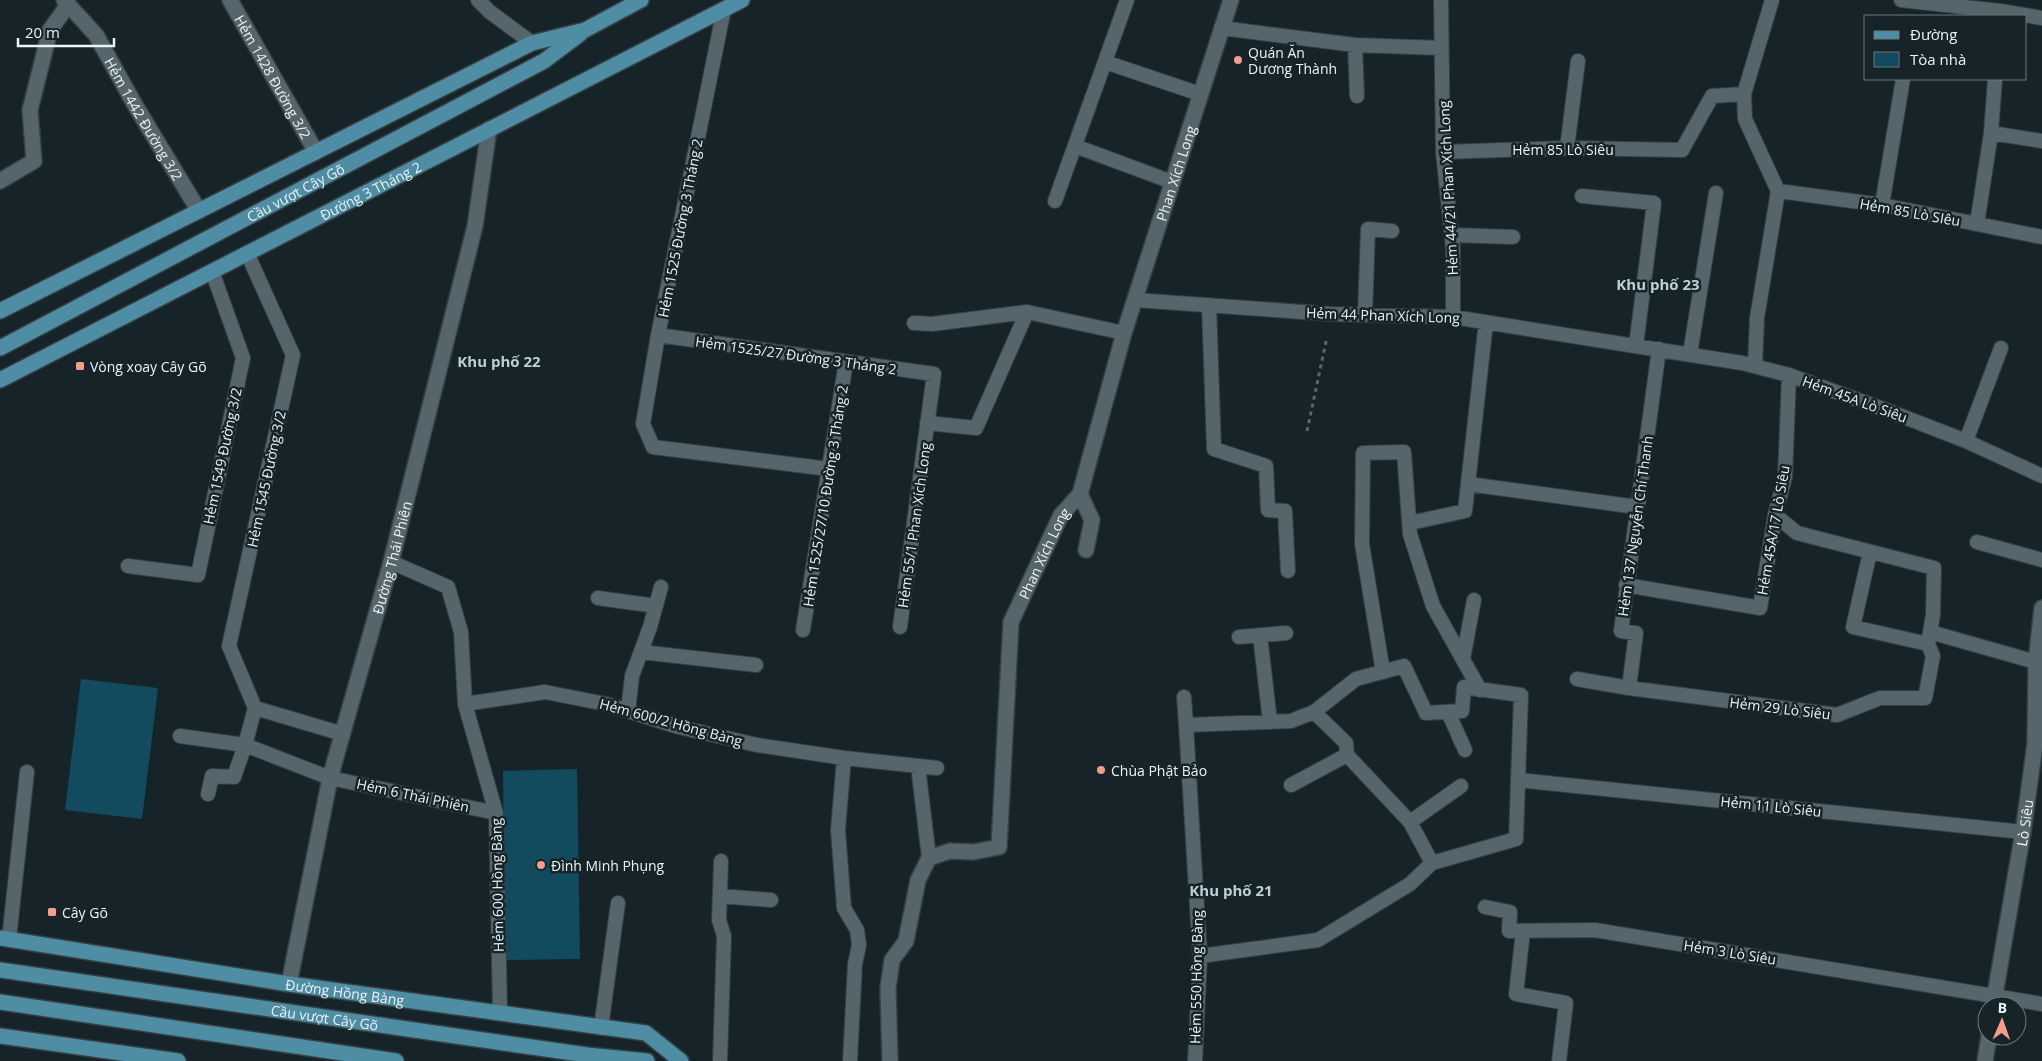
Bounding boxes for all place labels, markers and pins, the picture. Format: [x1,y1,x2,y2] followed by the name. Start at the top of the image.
[1248,43,1337,78] place label: Quán Ăn Dương Thành
[1232,54,1244,66] marker: Quán Ăn Dương Thành
[90,357,207,376] place label: Vòng xoay Cây Gõ
[74,360,86,372] marker: Vòng xoay Cây Gõ
[1111,761,1207,780] place label: Chùa Phật Bảo
[1095,764,1107,776] marker: Chùa Phật Bảo
[551,856,665,875] place label: Đình Minh Phụng
[535,859,547,871] marker: Đình Minh Phụng
[62,903,108,922] place label: Cây Gõ
[46,906,58,918] marker: Cây Gõ

